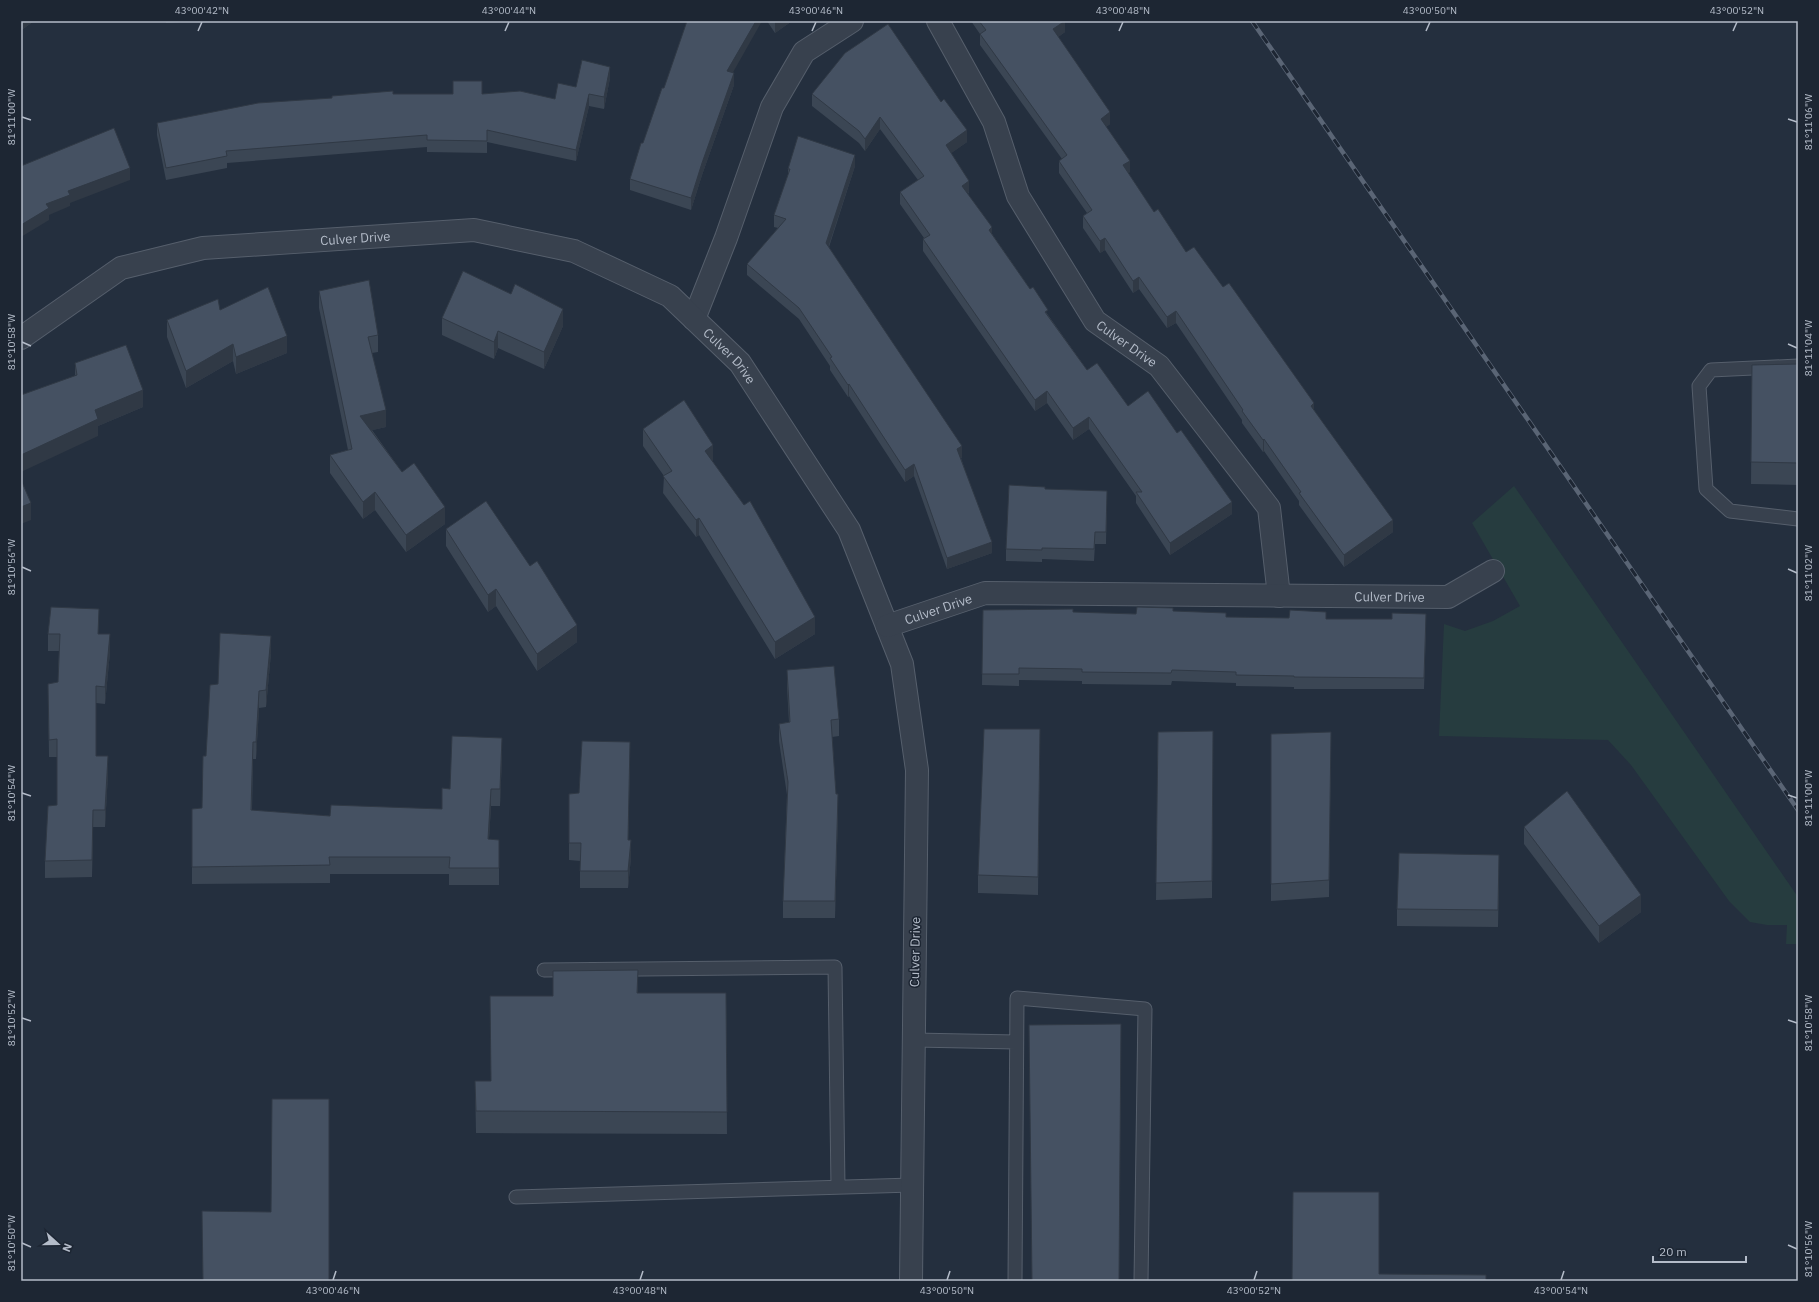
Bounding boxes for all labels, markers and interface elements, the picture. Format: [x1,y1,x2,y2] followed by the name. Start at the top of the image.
[175,4,229,17] text: 43°00'42"N
[482,4,536,17] text: 43°00'44"N
[789,4,843,17] text: 43°00'46"N
[1096,4,1150,17] text: 43°00'48"N
[1403,4,1457,17] text: 43°00'50"N
[1710,4,1764,17] text: 43°00'52"N
[5,89,18,145] text: 81°11'00"W
[1802,94,1815,150] text: 81°11'06"W
[320,227,391,249] street label: Culver Drive
[5,314,18,370] text: 81°10'58"W
[1093,316,1161,371] street label: Culver Drive
[1802,320,1815,376] text: 81°11'04"W
[700,324,760,387] street label: Culver Drive
[5,539,18,595] text: 81°10'56"W
[1802,545,1815,601] text: 81°11'02"W
[1354,588,1425,605] street label: Culver Drive
[902,589,974,628] street label: Culver Drive
[5,765,18,821] text: 81°10'54"W
[1802,770,1815,826] text: 81°11'00"W
[906,917,924,987] street label: Culver Drive
[5,990,18,1046] text: 81°10'52"W
[1802,995,1815,1051] text: 81°10'58"W
[5,1215,18,1271] text: 81°10'50"W
[1802,1221,1815,1277] text: 81°10'56"W
[38,1224,78,1264] north arrow
[1653,1238,1746,1264] scale bar
[59,1241,75,1254] text: N
[1659,1244,1687,1259] text: 20 m
[306,1284,360,1297] text: 43°00'46"N
[613,1284,667,1297] text: 43°00'48"N
[920,1284,974,1297] text: 43°00'50"N
[1227,1284,1281,1297] text: 43°00'52"N
[1534,1284,1588,1297] text: 43°00'54"N

